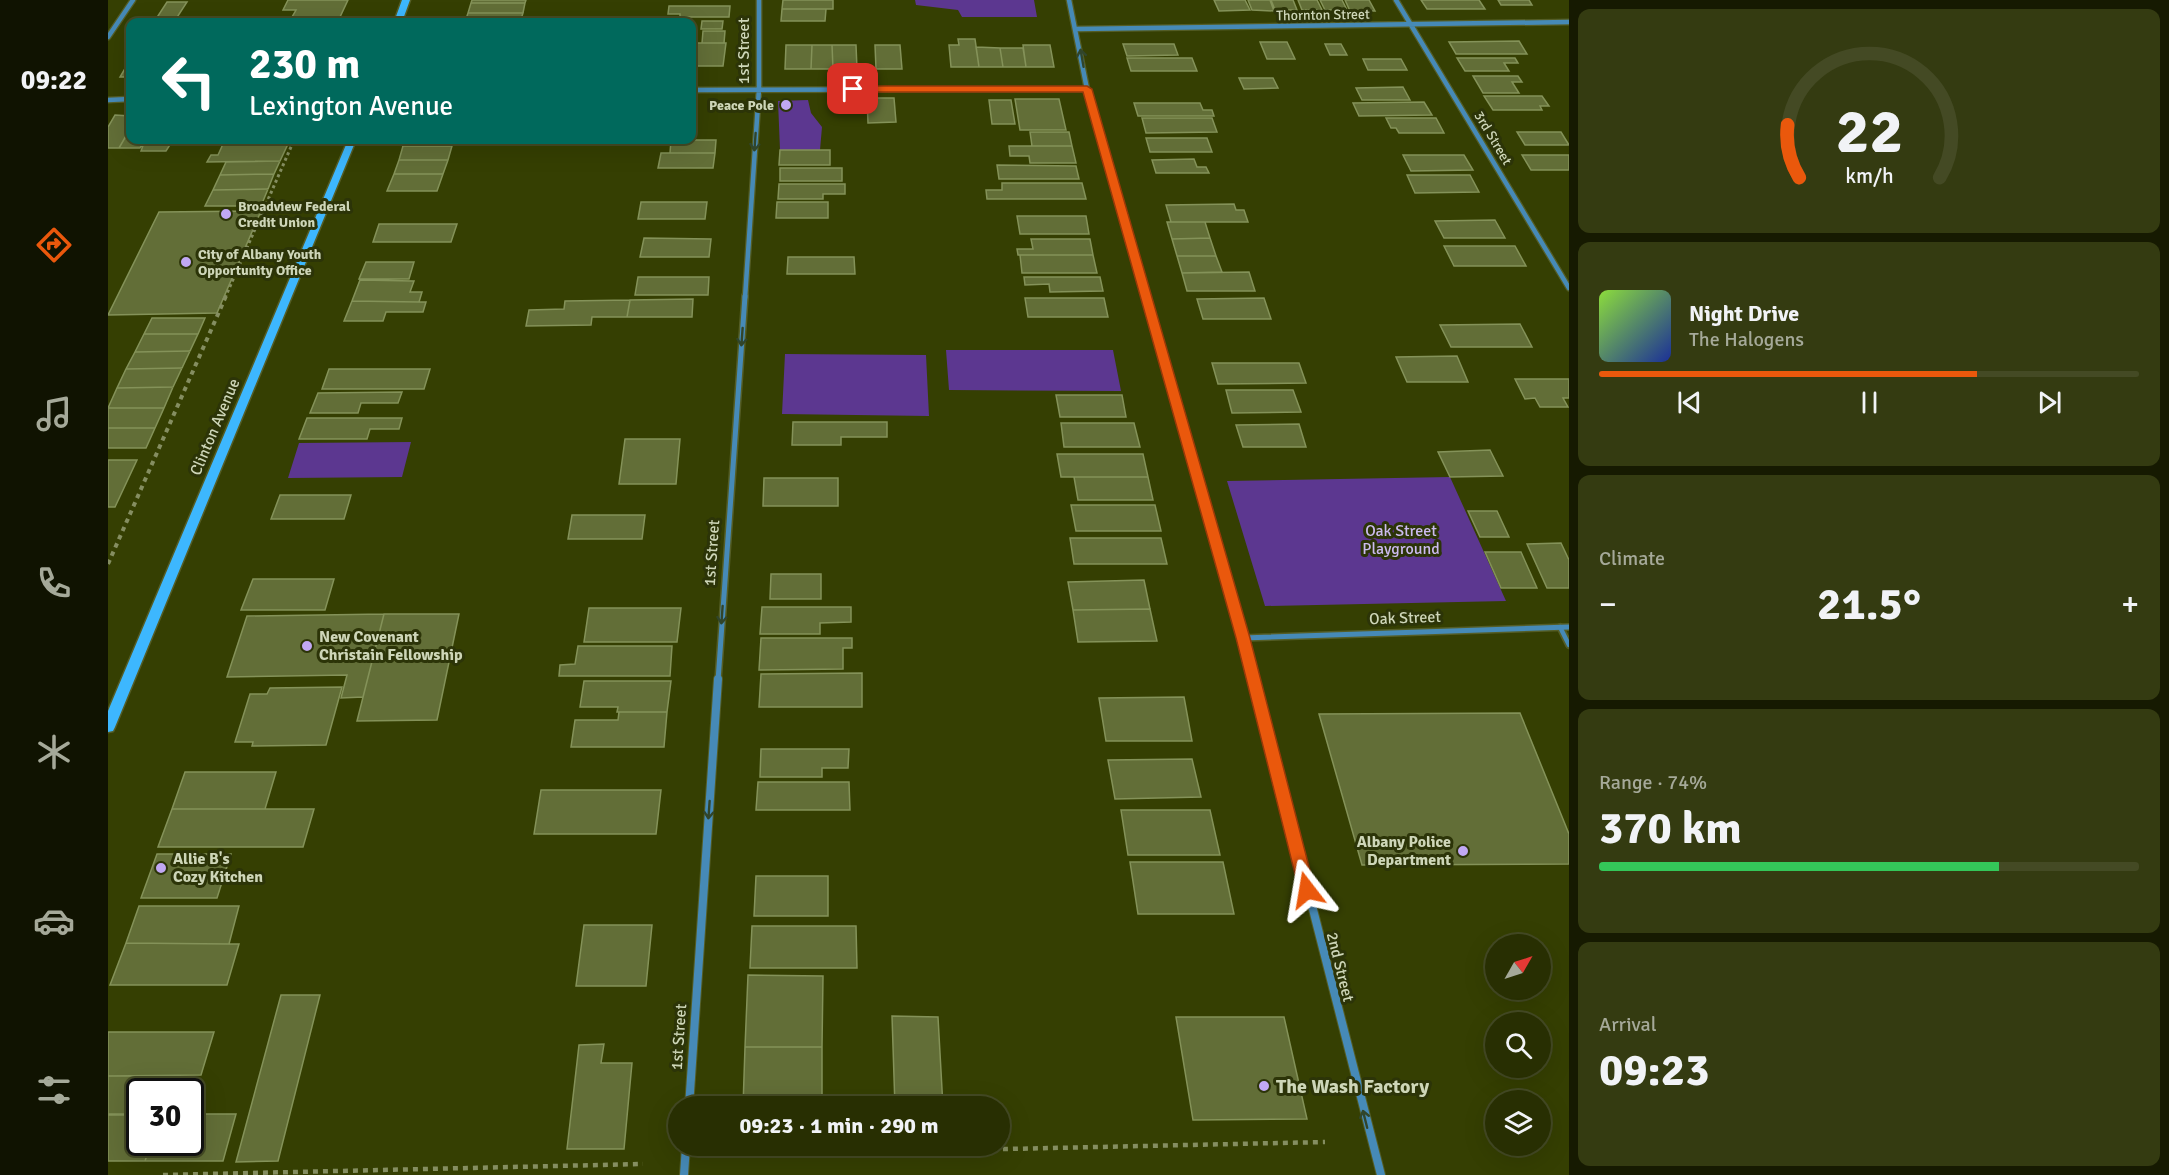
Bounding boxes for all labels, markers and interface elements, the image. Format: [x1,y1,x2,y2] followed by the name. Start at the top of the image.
[1276,6,1370,24] street label: Thornton Street
[734,17,754,84] street label: 1st Street
[249,39,360,90] text: 230 m
[150,42,228,120] icon: left
[1076,49,1087,68] one-way arrow
[827,63,878,114] pin
[21,64,87,97] text: 09:22
[836,72,869,105] icon: arrive
[249,90,453,123] text: Lexington Avenue
[1835,93,1903,170] text: 22
[709,97,774,114] place label: Peace Pole
[779,98,793,112] marker: Peace Pole
[1470,108,1516,168] street label: 3rd Street
[749,132,760,152] one-way arrow
[1845,163,1893,189] text: km/h
[238,198,351,231] place label: Broadview Federal Credit Union
[219,207,233,221] marker: Broadview Federal Credit Union
[33,224,75,266] icon: directions
[198,246,322,279] place label: City of Albany Youth Opportunity Office
[179,255,193,269] marker: City of Albany Youth Opportunity Office
[1689,300,1799,327] text: Night Drive
[736,326,747,346] one-way arrow
[1689,327,1804,352] text: The Halogens
[186,375,244,479] street label: Clinton Avenue
[1673,386,1706,419] icon: previous
[1853,386,1886,419] icon: pause
[2033,386,2066,419] icon: next
[33,393,75,435] icon: music
[700,519,724,587] street label: 1st Street
[1362,521,1440,559] park label: Oak Street Playground
[1599,546,1665,571] text: Climate
[33,562,75,604] icon: phone
[1817,577,1921,632] text: 21.5°
[1599,584,1617,625] text: −
[2121,584,2139,625] text: +
[717,605,728,625] one-way arrow
[1369,607,1442,629] street label: Oak Street
[319,627,463,665] place label: New Covenant Christain Fellowship
[300,639,314,653] marker: New Covenant Christain Fellowship
[33,731,75,773] icon: climate
[1599,770,1707,795] text: Range · 74%
[703,799,714,819] one-way arrow
[1599,801,1742,856] text: 370 km
[1357,832,1451,870] place label: Albany Police Department
[1456,844,1470,858] marker: Albany Police Department
[173,849,263,887] place label: Allie B's Cozy Kitchen
[1275,858,1339,922] position arrow
[154,861,168,875] marker: Allie B's Cozy Kitchen
[33,900,75,942] icon: car
[1322,930,1358,1004] street label: 2nd Street
[1485,934,1551,1000] north arrow
[1485,934,1551,1156] map controls
[667,1003,691,1071] street label: 1st Street
[1485,1012,1551,1078] button: search
[1599,1012,1657,1037] text: Arrival
[1599,1043,1709,1098] text: 09:23
[33,1069,75,1111] icon: filters
[1276,1074,1429,1099] place label: The Wash Factory
[126,1078,204,1156] speed limit sign: 30
[1257,1079,1271,1093] marker: The Wash Factory
[1485,1090,1551,1156] button: layers
[1359,1109,1371,1128] one-way arrow
[739,1112,939,1139] text: 09:23 · 1 min · 290 m

